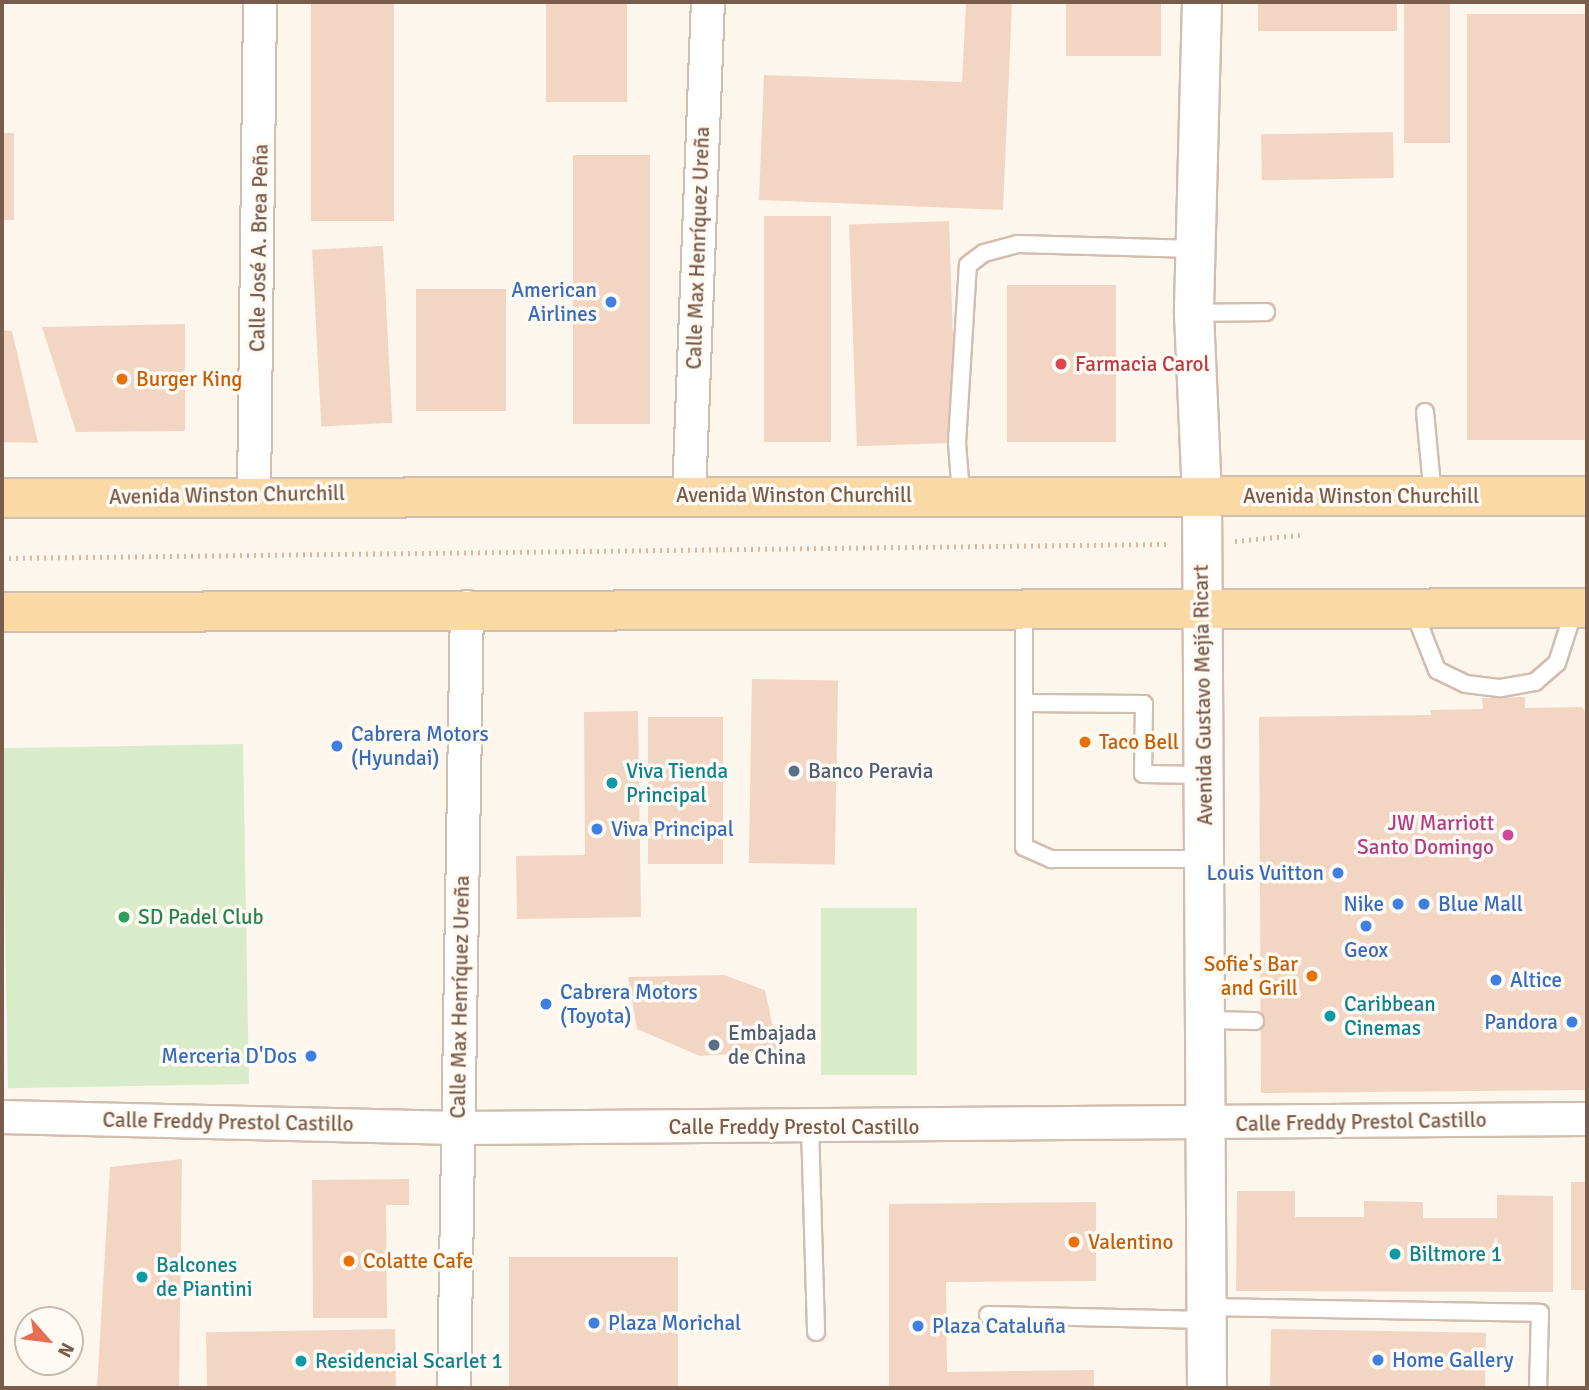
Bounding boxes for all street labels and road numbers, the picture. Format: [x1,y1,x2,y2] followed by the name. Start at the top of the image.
[681,126,715,370] street label: Calle Max Henríquez Ureña
[245,144,273,352] street label: Calle José A. Brea Peña
[109,480,345,510] street label: Avenida Winston Churchill
[676,482,912,508] street label: Avenida Winston Churchill
[1243,483,1479,509] street label: Avenida Winston Churchill
[1188,564,1218,826] street label: Avenida Gustavo Mejía Ricart
[445,875,475,1119] street label: Calle Max Henríquez Ureña
[102,1107,354,1137] street label: Calle Freddy Prestol Castillo
[1235,1107,1487,1137] street label: Calle Freddy Prestol Castillo
[668,1114,920,1140] street label: Calle Freddy Prestol Castillo

